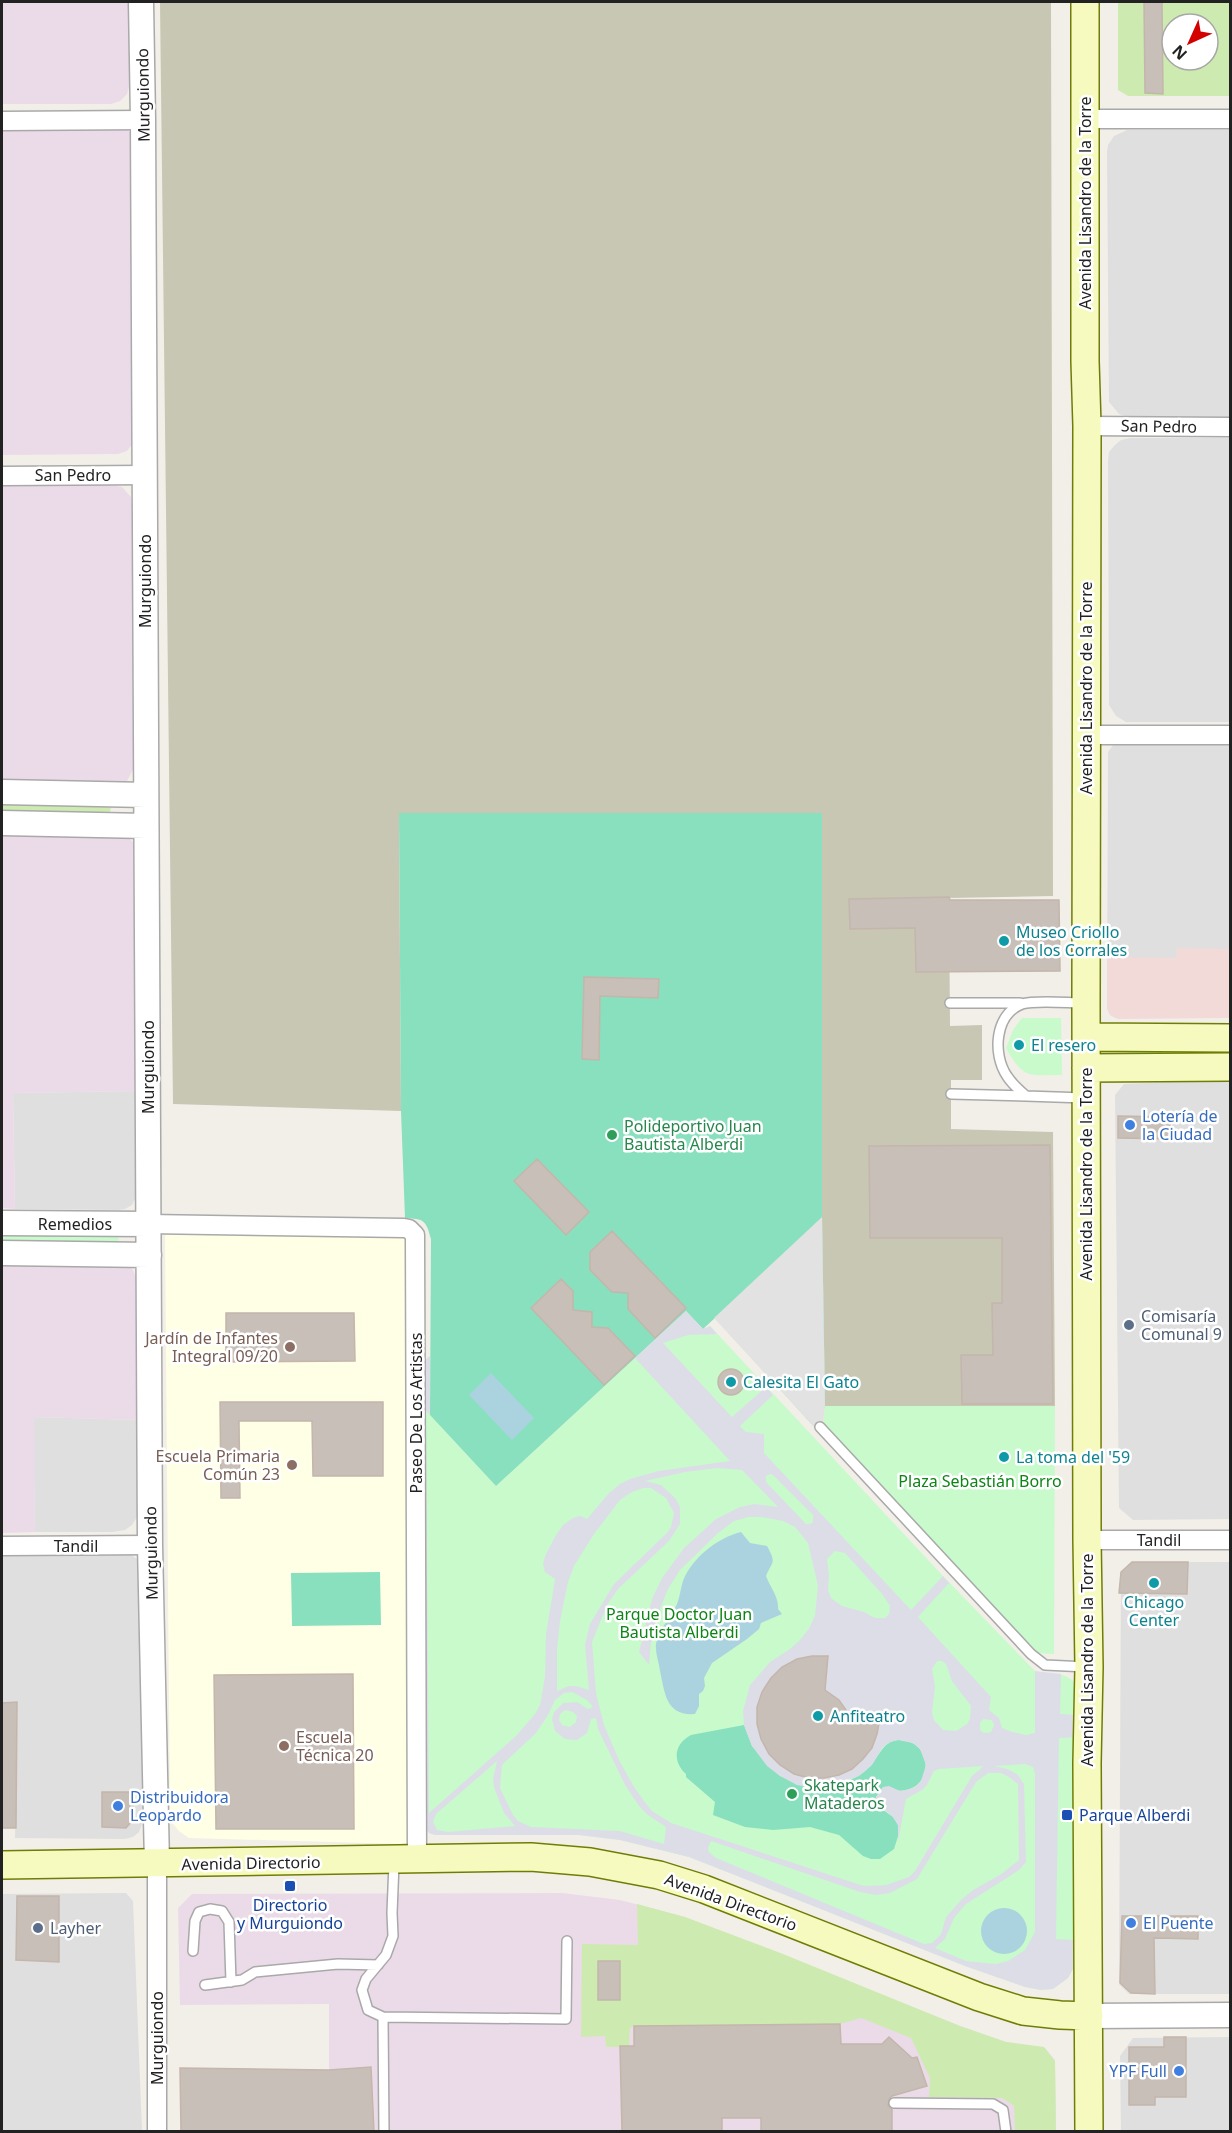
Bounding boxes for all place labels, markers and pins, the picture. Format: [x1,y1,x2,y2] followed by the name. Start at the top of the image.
[1016,921,1127,961] place label: Museo Criollo de los Corrales
[997,934,1011,948] marker: Museo Criollo de los Corrales
[1031,1034,1096,1056] place label: El resero
[1012,1038,1026,1052] marker: El resero
[1142,1105,1218,1145] place label: Lotería de la Ciudad
[624,1115,762,1155] place label: Polideportivo Juan Bautista Alberdi
[1123,1118,1137,1132] marker: Lotería de la Ciudad
[605,1128,619,1142] marker: Polideportivo Juan Bautista Alberdi
[1141,1305,1222,1345] place label: Comisaría Comunal 9
[1122,1318,1136,1332] marker: Comisaría Comunal 9
[143,1327,278,1367] place label: Jardín de Infantes Integral 09/20
[283,1340,297,1354] marker: Jardín de Infantes Integral 09/20
[743,1371,859,1393] place label: Calesita El Gato
[724,1375,738,1389] marker: Calesita El Gato
[156,1445,280,1485] place label: Escuela Primaria Común 23
[1016,1446,1130,1468] place label: La toma del '59
[997,1450,1011,1464] marker: La toma del '59
[285,1458,299,1472] marker: Escuela Primaria Común 23
[1147,1576,1161,1590] marker: Chicago Center
[1124,1591,1184,1631] place label: Chicago Center
[830,1705,905,1727] place label: Anfiteatro
[811,1709,825,1723] marker: Anfiteatro
[296,1726,374,1766] place label: Escuela Técnica 20
[277,1739,291,1753] marker: Escuela Técnica 20
[804,1774,885,1814] place label: Skatepark Mataderos
[130,1786,229,1826] place label: Distribuidora Leopardo
[785,1787,799,1801] marker: Skatepark Mataderos
[111,1799,125,1813] marker: Distribuidora Leopardo
[1079,1804,1190,1826] place label: Parque Alberdi
[1060,1808,1074,1822] marker: Parque Alberdi
[283,1879,297,1893] marker: Directorio y Murguiondo
[237,1894,343,1934] place label: Directorio y Murguiondo
[1143,1912,1213,1934] place label: El Puente
[1124,1916,1138,1930] marker: El Puente
[50,1917,101,1939] place label: Layher
[31,1921,45,1935] marker: Layher
[1109,2060,1167,2082] place label: YPF Full
[1172,2064,1186,2078] marker: YPF Full

